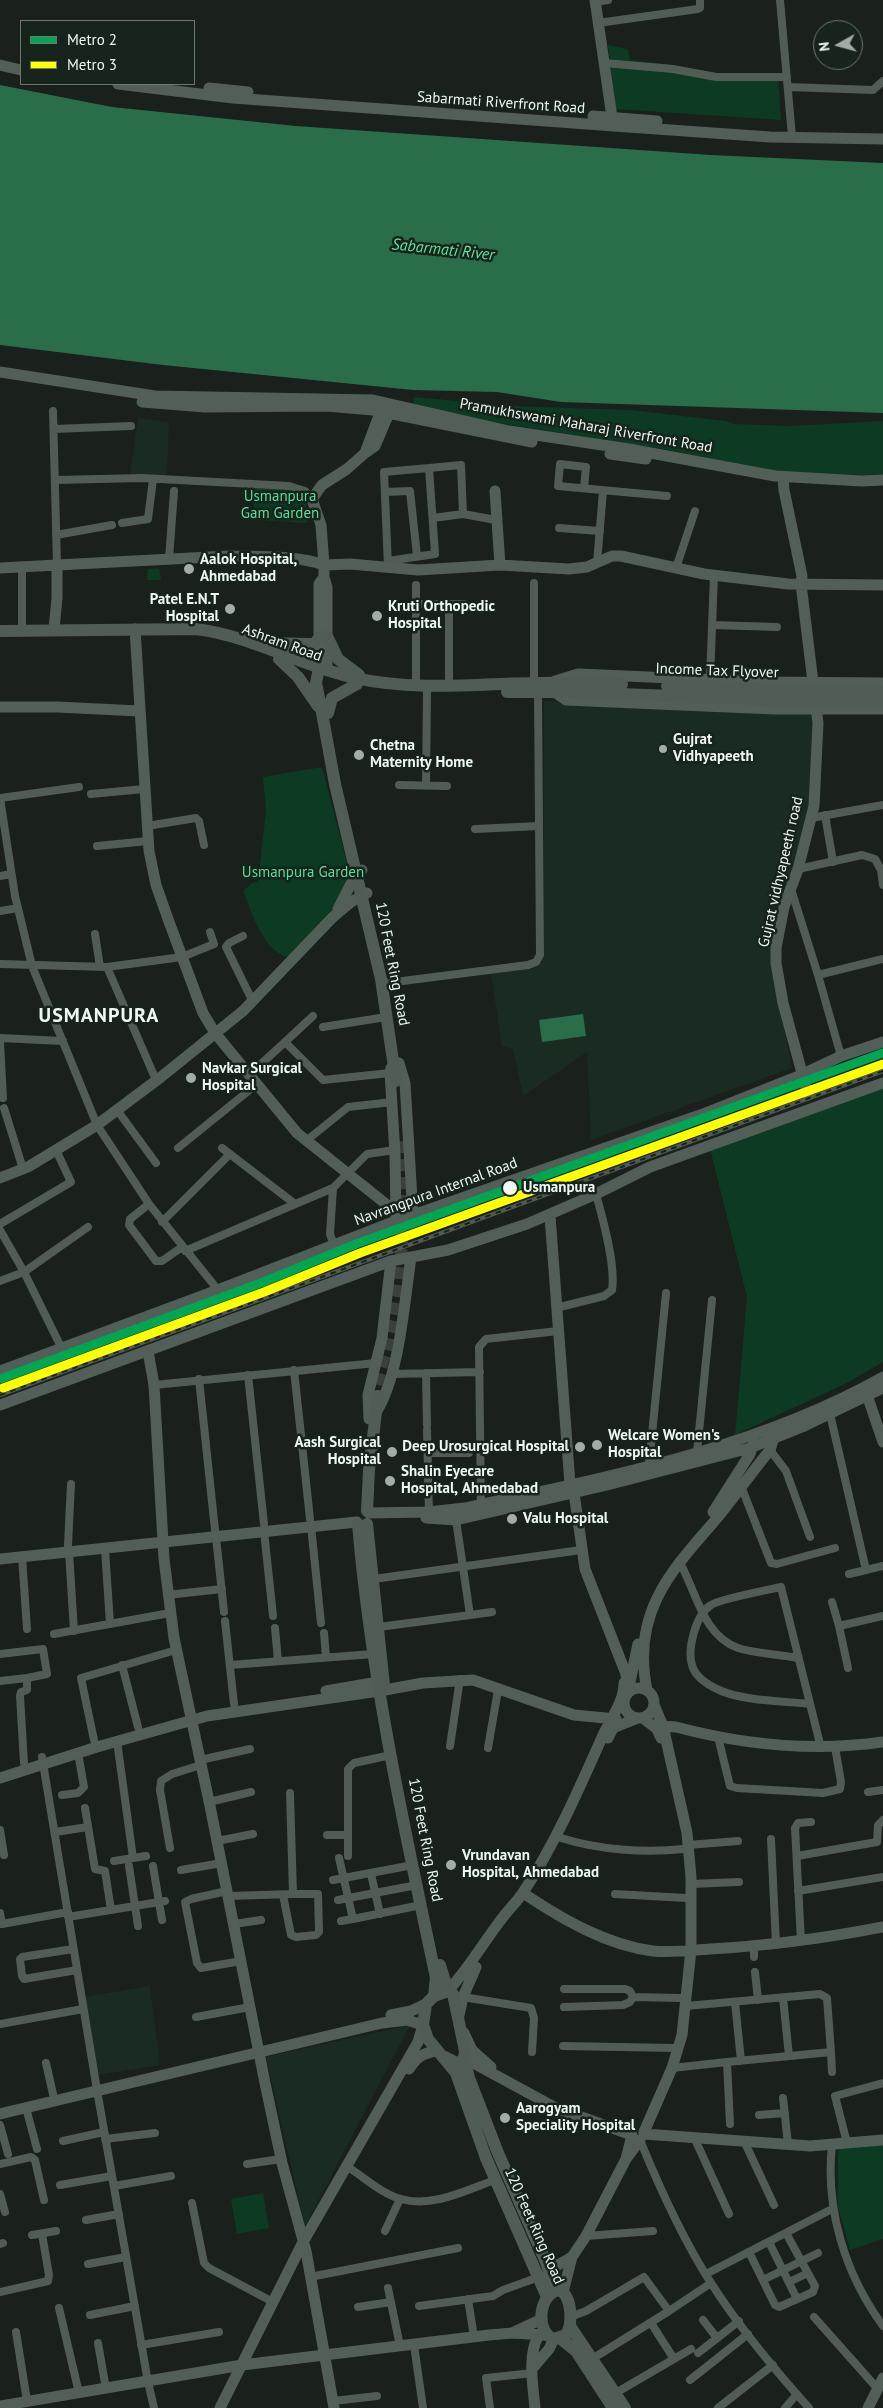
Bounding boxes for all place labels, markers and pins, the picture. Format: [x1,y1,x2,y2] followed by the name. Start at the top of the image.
[200,551,297,586] place label: Aalok Hospital, Ahmedabad
[182,562,196,576] marker: Aalok Hospital, Ahmedabad
[150,591,219,626] place label: Patel E.N.T Hospital
[388,598,495,633] place label: Kruti Orthopedic Hospital
[223,602,237,616] marker: Patel E.N.T Hospital
[370,609,384,623] marker: Kruti Orthopedic Hospital
[673,731,754,766] place label: Gujrat Vidhyapeeth
[370,737,473,772] place label: Chetna Maternity Home
[657,743,669,755] marker: Gujrat Vidhyapeeth
[352,748,366,762] marker: Chetna Maternity Home
[202,1060,302,1095] place label: Navkar Surgical Hospital
[184,1071,198,1085] marker: Navkar Surgical Hospital
[501,1179,519,1197] marker: Usmanpura
[523,1179,595,1197] place label: Usmanpura
[608,1427,720,1462] place label: Welcare Women's Hospital
[294,1434,381,1469] place label: Aash Surgical Hospital
[402,1438,569,1456] place label: Deep Urosurgical Hospital
[590,1438,604,1452] marker: Welcare Women's Hospital
[573,1440,587,1454] marker: Deep Urosurgical Hospital
[385,1445,399,1459] marker: Aash Surgical Hospital
[401,1463,538,1498] place label: Shalin Eyecare Hospital, Ahmedabad
[383,1474,397,1488] marker: Shalin Eyecare Hospital, Ahmedabad
[523,1510,608,1528] place label: Valu Hospital
[505,1512,519,1526] marker: Valu Hospital
[462,1847,599,1882] place label: Vrundavan Hospital, Ahmedabad
[444,1858,458,1872] marker: Vrundavan Hospital, Ahmedabad
[516,2100,635,2135] place label: Aarogyam Speciality Hospital
[498,2111,512,2125] marker: Aarogyam Speciality Hospital

